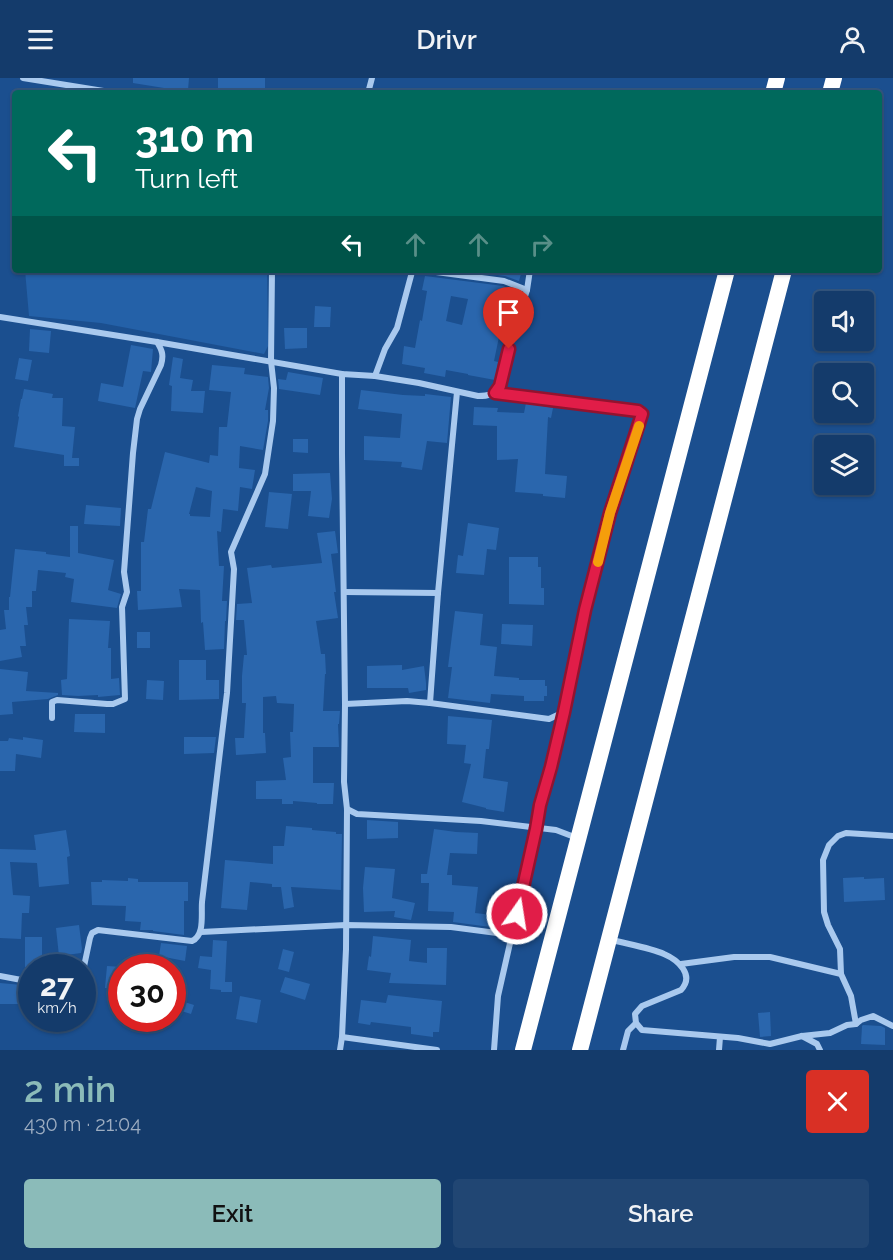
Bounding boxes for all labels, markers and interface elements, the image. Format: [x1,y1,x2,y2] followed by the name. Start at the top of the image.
[24,23,57,56] icon: menu
[836,23,869,56] icon: person
[416,24,477,55] text: Drivr
[135,113,254,162] text: 310 m
[36,114,114,192] icon: left
[135,163,238,194] text: Turn left
[336,228,369,261] icon: left
[399,228,432,261] icon: ahead
[462,228,495,261] icon: ahead
[525,228,558,261] icon: right
[483,287,534,349] pin
[814,291,874,495] map controls
[814,291,874,351] button: sound
[492,296,525,329] icon: arrive
[814,363,874,423] button: search
[814,435,874,495] button: layers
[485,882,549,946] position arrow
[108,954,186,1032] speed limit sign: 30
[40,968,74,1003] text: 27
[37,999,77,1017] text: km/h
[24,1068,116,1110] text: 2 min
[806,1070,869,1133] button: close
[24,1112,141,1136] text: 430 m · 21:04
[24,1179,441,1248] button: Exit
[453,1179,869,1248] button: Share

